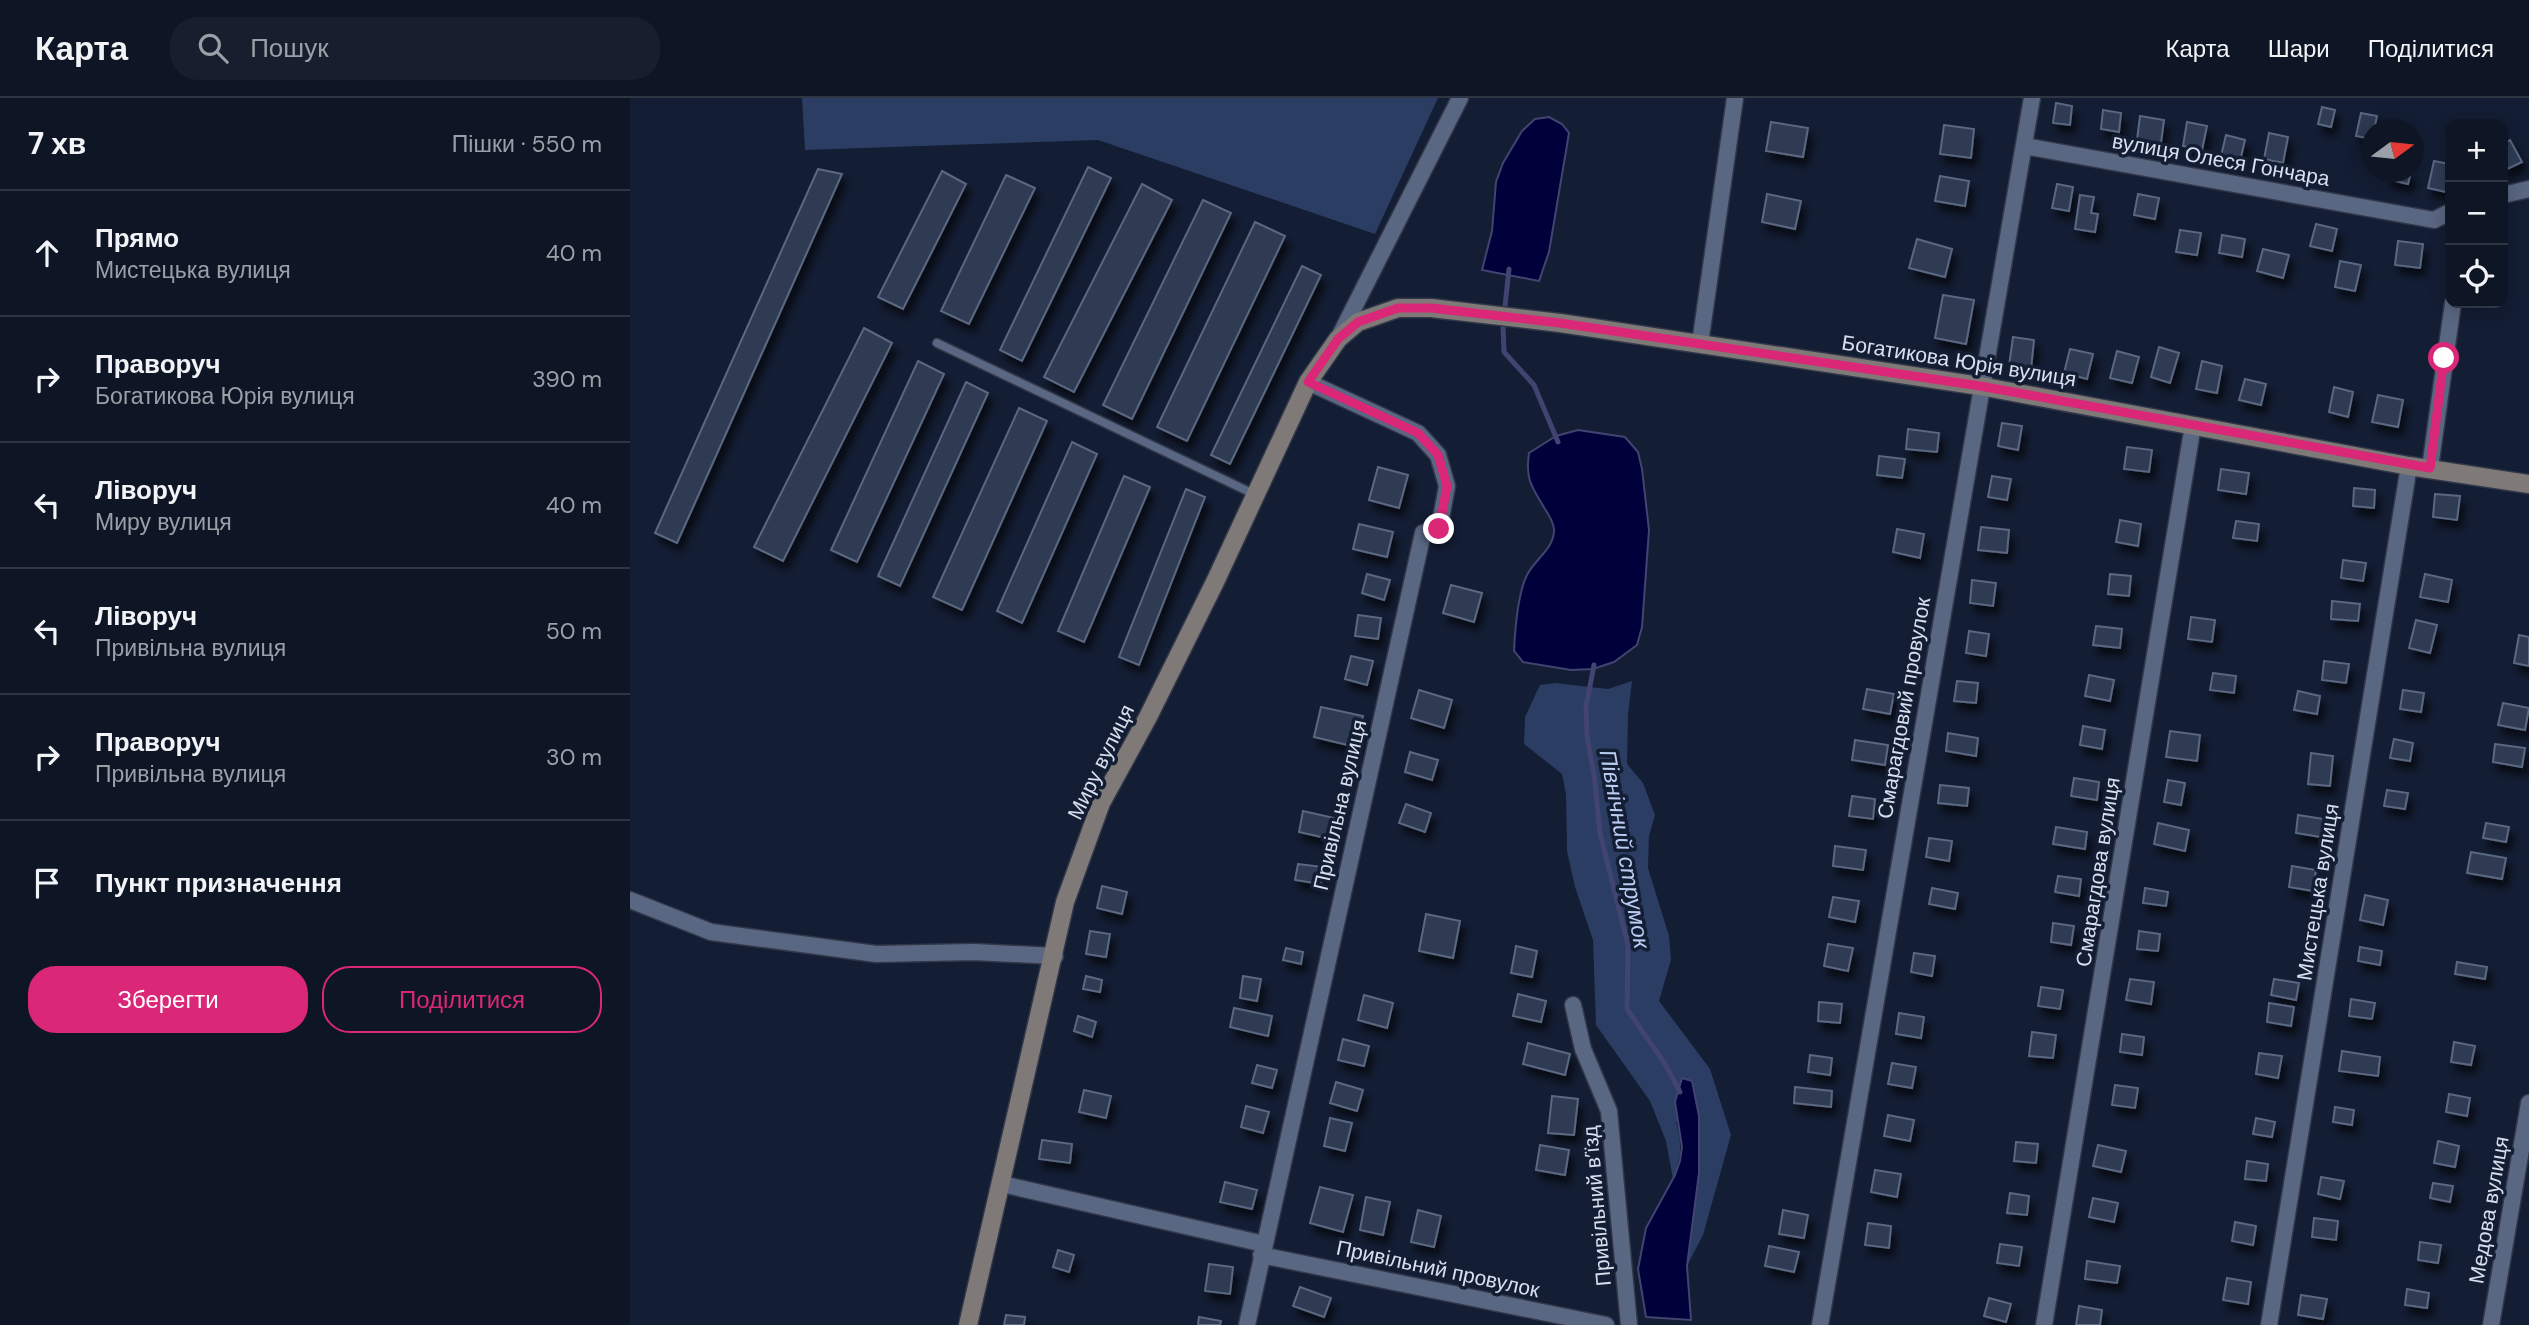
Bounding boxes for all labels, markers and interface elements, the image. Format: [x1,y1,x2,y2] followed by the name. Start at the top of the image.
[170,17,660,80] search box
[35,27,128,70] text: Карта
[194,29,232,67] icon: search
[250,31,329,65] text: Пошук
[2165,33,2230,64] text: Карта
[2268,33,2330,64] text: Шари
[2368,33,2494,64] text: Поділитися
[2361,119,2424,182] north arrow
[2445,119,2508,308] map controls
[2445,119,2508,182] button: +
[28,124,86,163] text: 7 хв
[2110,127,2332,193] street label: вулиця Олеся Гончара
[452,129,602,159] text: Пішки · 550 m
[2445,182,2508,245] button: −
[95,221,179,255] text: Прямо
[28,234,66,272] icon: ahead
[546,238,602,268] text: 40 m
[2445,245,2508,308] button: locate
[95,255,291,285] text: Мистецька вулиця
[1840,329,2078,393] street label: Богатикова Юрія вулиця
[2428,342,2459,373] route start
[95,347,221,381] text: Праворуч
[28,360,66,398] icon: right
[532,364,602,394] text: 390 m
[95,381,355,411] text: Богатикова Юрія вулиця
[95,473,197,507] text: Ліворуч
[28,486,66,524] icon: left
[546,490,602,520] text: 40 m
[95,507,232,537] text: Миру вулиця
[1423,513,1454,544] route end
[1871,594,1937,821] street label: Смарагдовий провулок
[95,599,197,633] text: Ліворуч
[28,612,66,650] icon: left
[546,616,602,646] text: 50 m
[95,633,286,663] text: Привільна вулиця
[1061,700,1141,824] street label: Миру вулиця
[1307,717,1373,893] street label: Привільна вулиця
[95,725,221,759] text: Праворуч
[28,738,66,776] icon: right
[546,742,602,772] text: 30 m
[1593,747,1657,952] water label: Північний струмок
[95,759,286,789] text: Привільна вулиця
[2069,775,2127,969] street label: Смарагдова вулиця
[2290,802,2346,982] street label: Мистецька вулиця
[28,864,66,902] icon: arrive
[95,866,342,900] text: Пункт призначення
[28,966,308,1033] button: Зберегти
[322,966,602,1033] button: Поділитися
[1576,1125,1618,1287] street label: Привільний в’їзд
[2462,1134,2516,1286] street label: Медова вулиця
[1334,1234,1543,1304] street label: Привільний провулок

